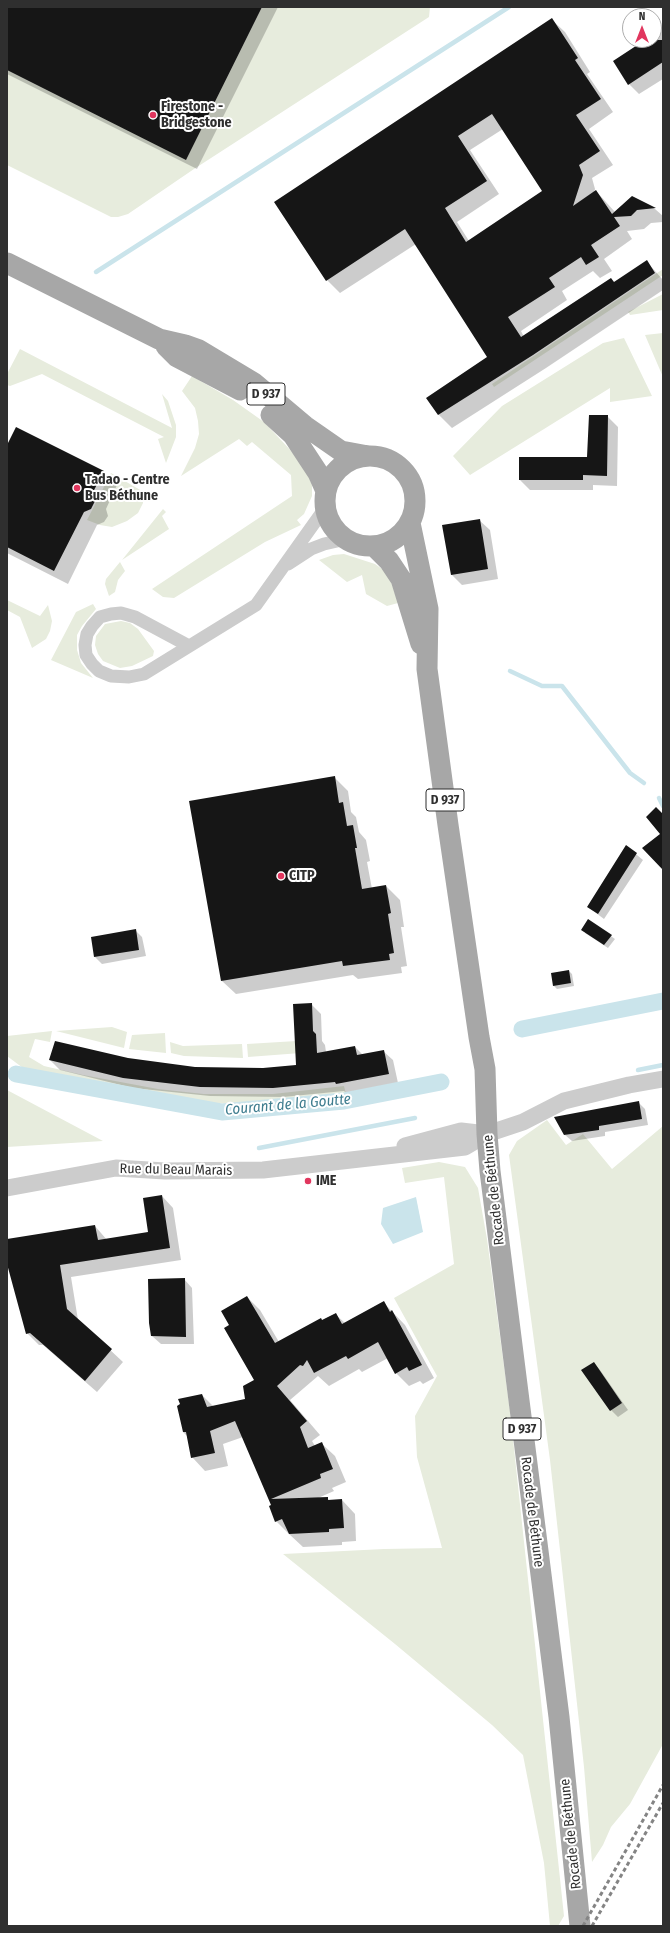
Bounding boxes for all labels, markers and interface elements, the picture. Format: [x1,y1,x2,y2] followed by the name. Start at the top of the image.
[622,8,662,48] north arrow
[639,10,645,23] text: N
[161,99,232,132] place label: Firestone - Bridgestone
[148,110,158,120] marker: Firestone - Bridgestone
[247,383,285,405] road number: D 937
[85,472,170,504] place label: Tadao - Centre Bus Béthune
[72,483,82,493] marker: Tadao - Centre Bus Béthune
[426,789,464,811] road number: D 937
[289,868,315,884] place label: CITP
[276,871,286,881] marker: CITP
[224,1091,352,1119] water label: Courant de la Goutte
[480,1134,508,1246] street label: Rocade de Béthune
[119,1161,233,1179] street label: Rue du Beau Marais
[316,1173,336,1189] place label: IME
[303,1176,313,1186] marker: IME
[503,1418,541,1440] road number: D 937
[517,1456,547,1568] street label: Rocade de Béthune
[557,1778,585,1890] street label: Rocade de Béthune

